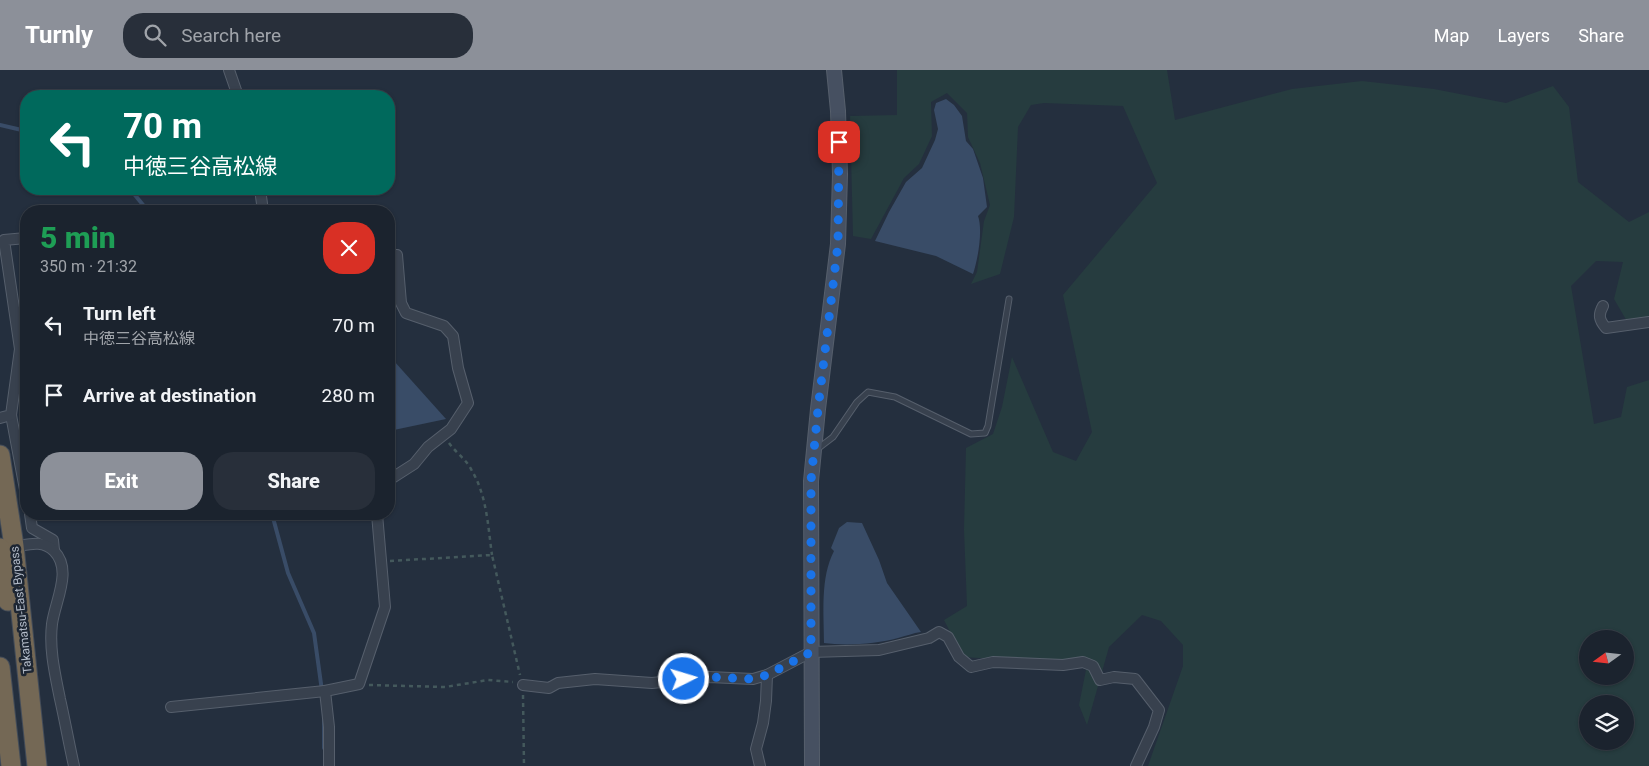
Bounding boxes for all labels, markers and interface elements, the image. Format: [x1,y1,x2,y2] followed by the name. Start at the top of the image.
[123,13,473,58] search box
[25,21,93,49] text: Turnly
[141,21,169,49] icon: search
[181,24,281,47] text: Search here
[1434,25,1469,46] text: Map
[1497,25,1550,46] text: Layers
[1578,25,1624,46] text: Share
[123,106,202,147] text: 70 m
[40,110,105,175] icon: left
[818,121,860,163] pin
[825,128,853,156] icon: arrive
[123,154,277,179] text: 中徳三谷高松線
[40,220,116,255] text: 5 min
[323,222,375,274] button: close
[40,257,137,276] text: 350 m · 21:32
[83,302,156,325] text: Turn left
[40,311,68,339] icon: left
[332,314,375,337] text: 70 m
[83,329,195,348] text: 中徳三谷高松線
[40,381,68,409] icon: arrive
[83,384,256,407] text: Arrive at destination
[322,384,375,407] text: 280 m
[40,452,203,510] button: Exit
[213,452,375,510] button: Share
[7,546,35,674] street label: Takamatsu-East Bypass
[1579,630,1634,685] north arrow
[1579,630,1634,750] map controls
[657,652,709,704] position arrow
[1579,695,1634,750] button: layers

